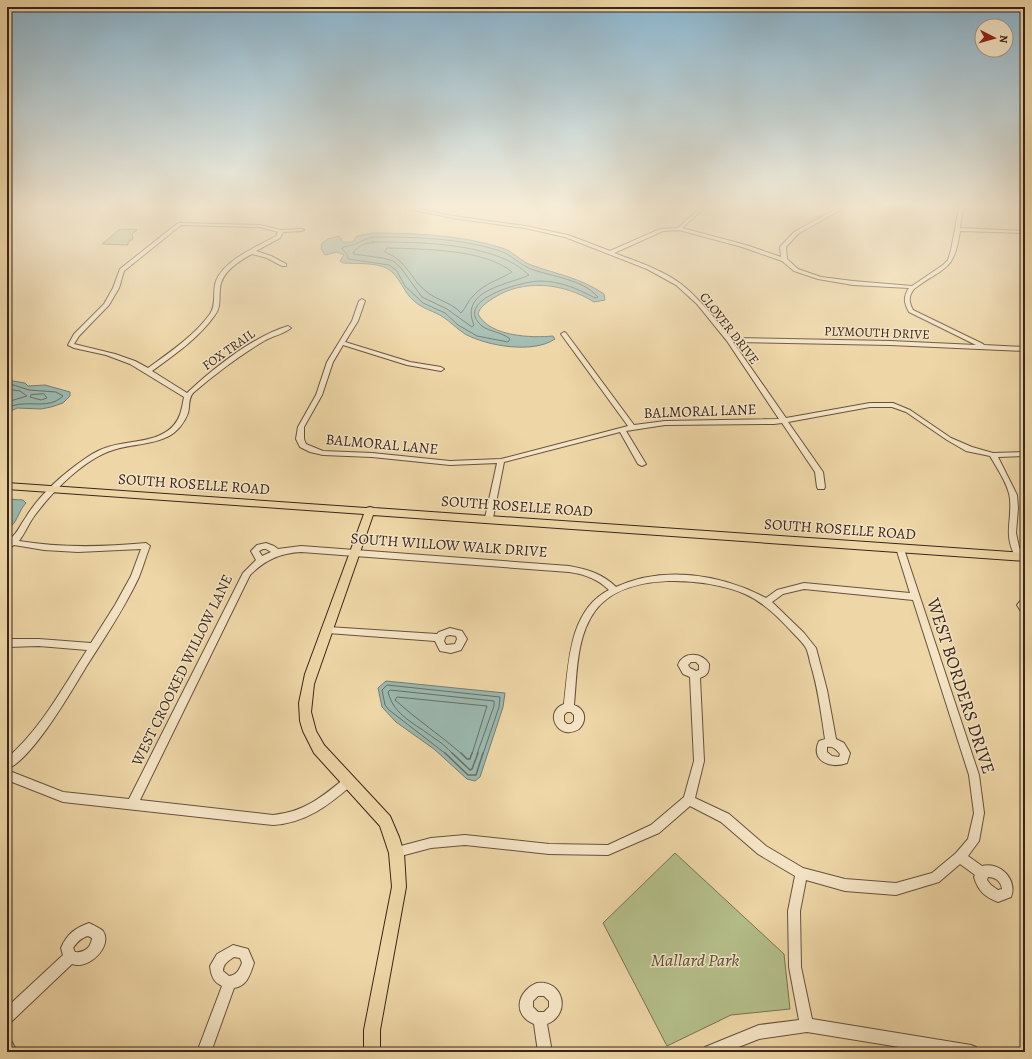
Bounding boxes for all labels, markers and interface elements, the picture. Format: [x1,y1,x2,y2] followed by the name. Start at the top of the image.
[974,18,1014,58] north arrow
[996,34,1011,44] text: N
[696,289,763,368] street label: CLOVER DRIVE
[824,322,930,343] street label: PLYMOUTH DRIVE
[199,325,258,374] street label: FOX TRAIL
[643,399,757,423] street label: BALMORAL LANE
[325,429,439,459] street label: BALMORAL LANE
[117,469,271,499] street label: SOUTH ROSELLE ROAD
[440,491,594,521] street label: SOUTH ROSELLE ROAD
[763,514,917,544] street label: SOUTH ROSELLE ROAD
[350,528,548,562] street label: SOUTH WILLOW WALK DRIVE
[126,571,237,770] street label: WEST CROOKED WILLOW LANE
[921,594,1001,777] street label: WEST BORDERS DRIVE
[651,948,739,972] park label: Mallard Park

